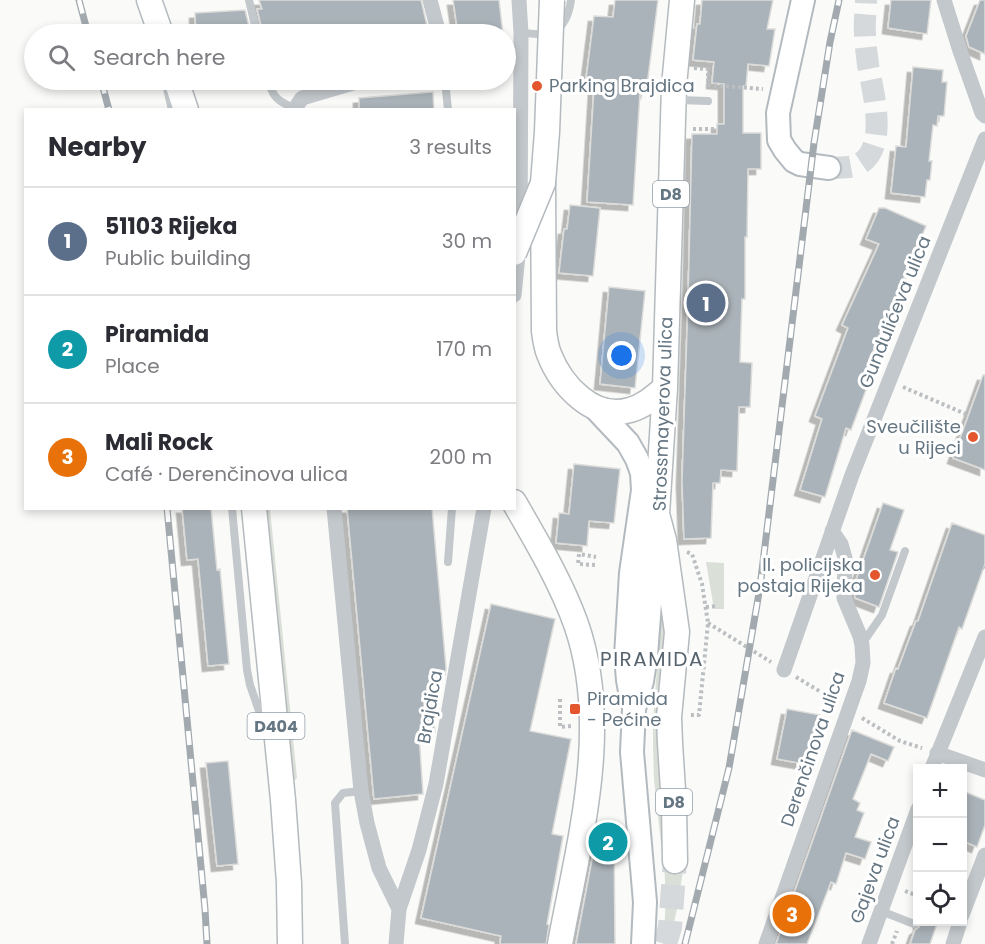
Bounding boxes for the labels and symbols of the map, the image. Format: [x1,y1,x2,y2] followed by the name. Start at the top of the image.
[549,73,695,98] place label: Parking Brajdica
[530,79,544,93] marker: Parking Brajdica
[653,181,689,207] road number: D8
[853,232,937,392] street label: Gundulićeva ulica
[686,280,726,326] pin: 1
[647,316,678,512] street label: Strossmayerova ulica
[607,341,636,370] your location
[866,414,961,460] place label: Sveučilište u Rijeci
[966,430,980,444] marker: Sveučilište u Rijeci
[737,552,863,598] place label: II. policijska postaja Rijeka
[868,568,882,582] marker: II. policijska postaja Rijeka
[600,645,704,673] district label: PIRAMIDA
[411,668,448,746] street label: Brajdica
[774,668,851,830] street label: Derenčinova ulica
[587,686,668,732] place label: Piramida - Pećine
[568,702,582,716] marker: Piramida - Pećine
[248,713,304,739] road number: D404
[656,789,692,815] road number: D8
[844,813,905,927] street label: Gajeva ulica
[588,820,628,864] pin: 2
[772,892,812,936] pin: 3

